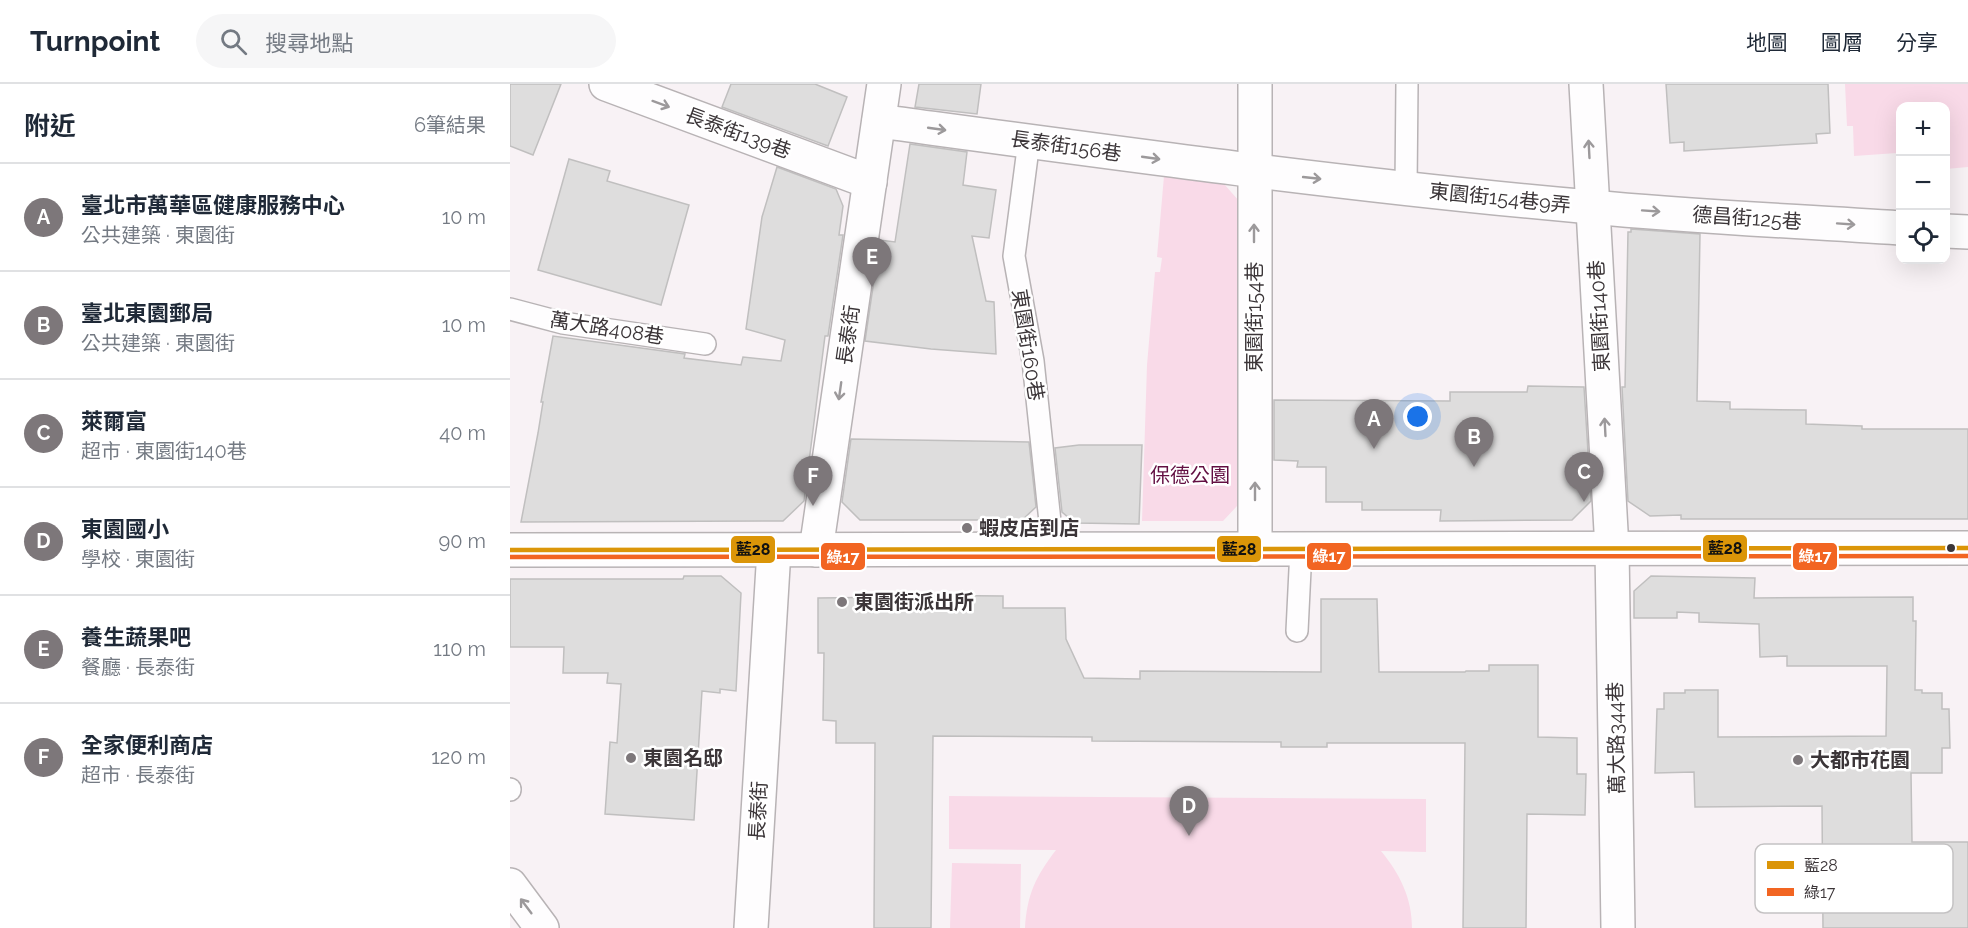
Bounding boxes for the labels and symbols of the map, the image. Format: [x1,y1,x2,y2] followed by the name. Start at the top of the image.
[651,100,670,111] one-way arrow
[682,103,794,163] street label: 長泰街139巷
[926,123,946,134] one-way arrow
[1009,126,1123,166] street label: 長泰街156巷
[1584,140,1595,160] one-way arrow
[1140,152,1160,163] one-way arrow
[1302,173,1322,184] one-way arrow
[1428,179,1572,217] street label: 東園街154巷9弄
[1691,202,1803,234] street label: 德昌街125巷
[1641,206,1661,217] one-way arrow
[1835,219,1855,230] one-way arrow
[1248,223,1260,243] one-way arrow
[852,238,892,287] pin: E
[1584,260,1614,372] street label: 東園街140巷
[1242,262,1266,372] street label: 東園街154巷
[1007,287,1049,403] street label: 東園街160巷
[832,304,864,366] street label: 長泰街
[548,307,666,349] street label: 萬大路408巷
[834,381,845,401] one-way arrow
[1354,400,1394,449] pin: A
[1403,402,1432,431] your location
[1454,418,1494,467] pin: B
[1600,418,1611,438] one-way arrow
[1564,452,1604,502] pin: C
[794,456,832,506] pin: F
[1150,463,1230,487] park label: 保德公園
[1249,481,1261,501] one-way arrow
[979,516,1079,540] place label: 蝦皮店到店
[960,521,974,535] marker: 蝦皮店到店
[1702,534,1748,563] line badge: 藍28
[730,535,776,564] line badge: 藍28
[1216,535,1262,563] line badge: 藍28
[1708,539,1742,558] text: 藍28
[736,540,770,559] text: 藍28
[1222,540,1256,559] text: 藍28
[820,542,866,571] line badge: 綠17
[1306,542,1352,571] line badge: 綠17
[1792,542,1838,571] line badge: 綠17
[1945,542,1957,554] unlabelled marker
[1313,547,1345,566] text: 綠17
[1799,547,1831,566] text: 綠17
[827,548,859,567] text: 綠17
[854,590,974,614] place label: 東園街派出所
[835,595,849,609] marker: 東園街派出所
[1603,682,1629,794] street label: 萬大路344巷
[643,746,723,770] place label: 東園名邸
[1810,748,1910,772] place label: 大都市花園
[624,751,638,765] marker: 東園名邸
[1791,753,1805,767] marker: 大都市花園
[744,780,772,842] street label: 長泰街
[1170,786,1208,836] pin: D
[1755,844,1953,913] legend
[1804,856,1838,875] text: 藍28
[1804,883,1836,902] text: 綠17
[520,899,532,915] one-way arrow

